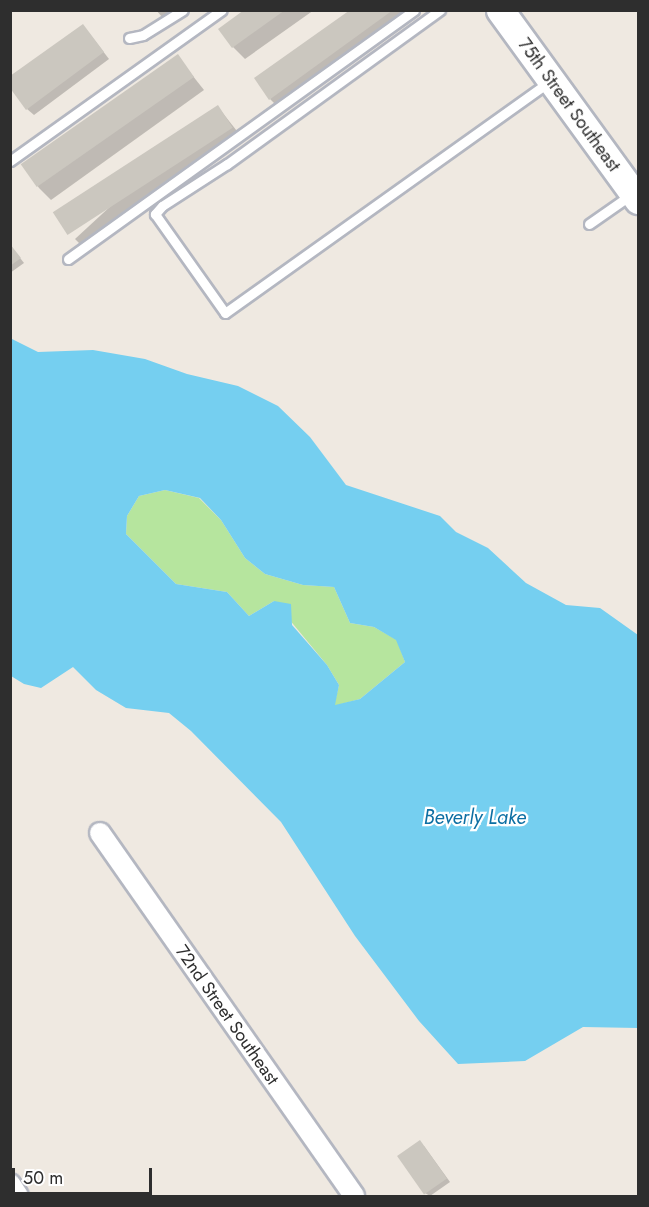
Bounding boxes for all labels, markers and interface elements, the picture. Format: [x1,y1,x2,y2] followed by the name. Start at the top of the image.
[513,34,625,176] street label: 75th Street Southeast
[424,805,526,829] water label: Beverly Lake
[171,941,283,1089] street label: 72nd Street Southeast
[15,1156,154,1194] scale bar
[23,1165,63,1191] text: 50 m

